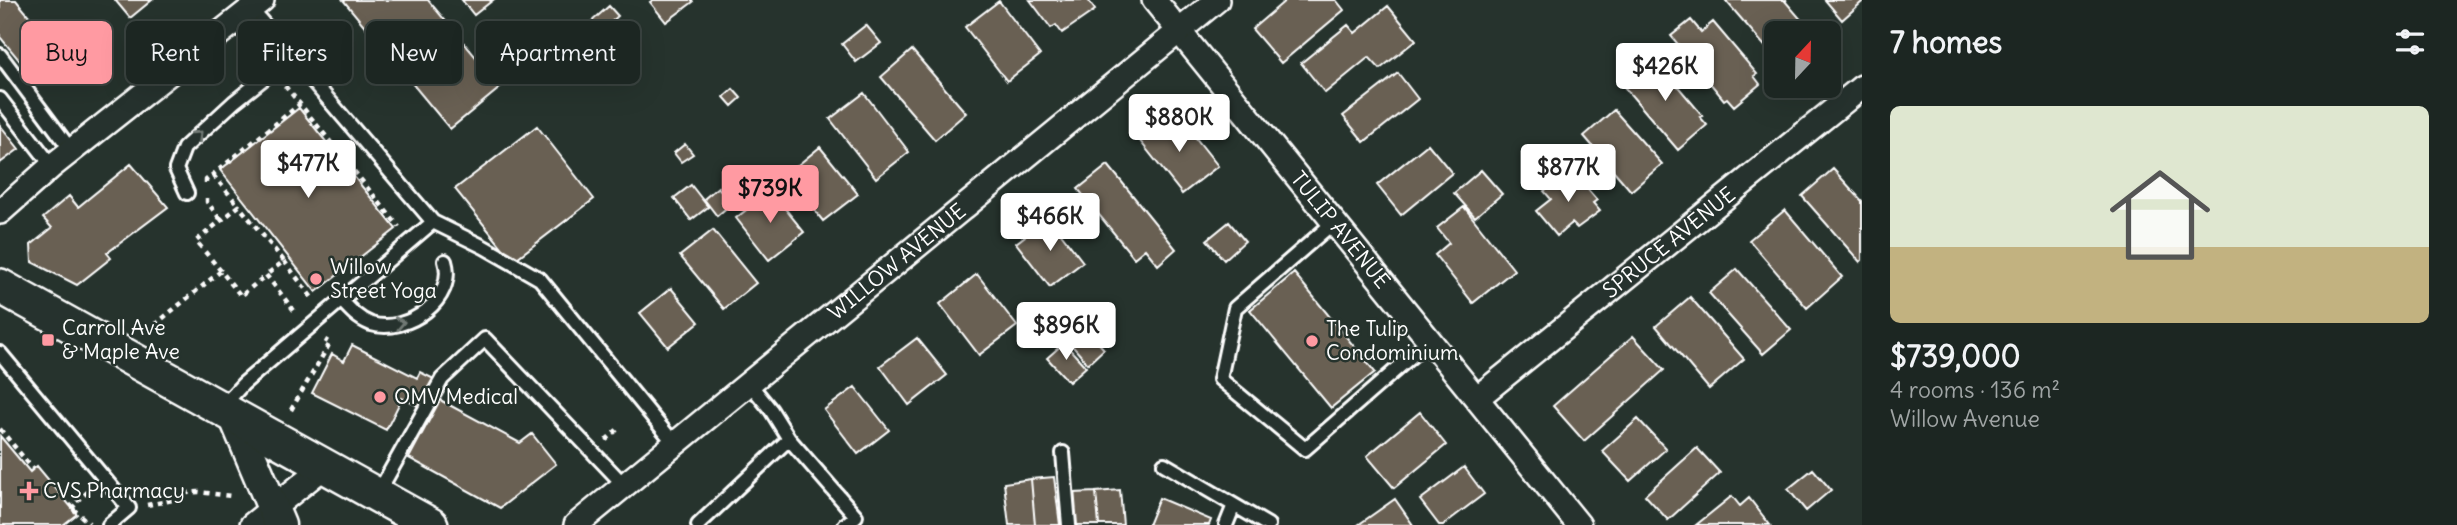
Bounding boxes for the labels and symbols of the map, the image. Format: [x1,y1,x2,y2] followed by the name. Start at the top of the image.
[1764,21,1841,98] north arrow
[1616,43,1714,103] pin: $426K
[1130,94,1228,154] pin: $880K
[189,131,202,144] one-way arrow
[259,140,357,200] pin: $477K
[1519,144,1617,204] pin: $877K
[721,166,819,225] pin: $739K
[1285,166,1396,294] street label: TULIP AVENUE
[1597,181,1741,304] street label: SPRUCE AVENUE
[1001,194,1099,253] pin: $466K
[822,197,971,326] street label: WILLOW AVENUE
[330,253,437,304] place label: Willow Street Yoga
[308,271,324,287] marker: Willow Street Yoga
[1017,302,1115,362] pin: $896K
[62,314,180,365] place label: Carroll Ave & Maple Ave
[1326,315,1458,366] place label: The Tulip Condominium
[394,317,406,332] one-way arrow
[40,332,56,348] marker: Carroll Ave & Maple Ave
[1304,333,1320,349] marker: The Tulip Condominium
[394,383,518,410] place label: OMV Medical
[372,389,388,405] marker: OMV Medical
[43,477,185,504] place label: CVS Pharmacy
[21,483,37,499] marker: CVS Pharmacy

